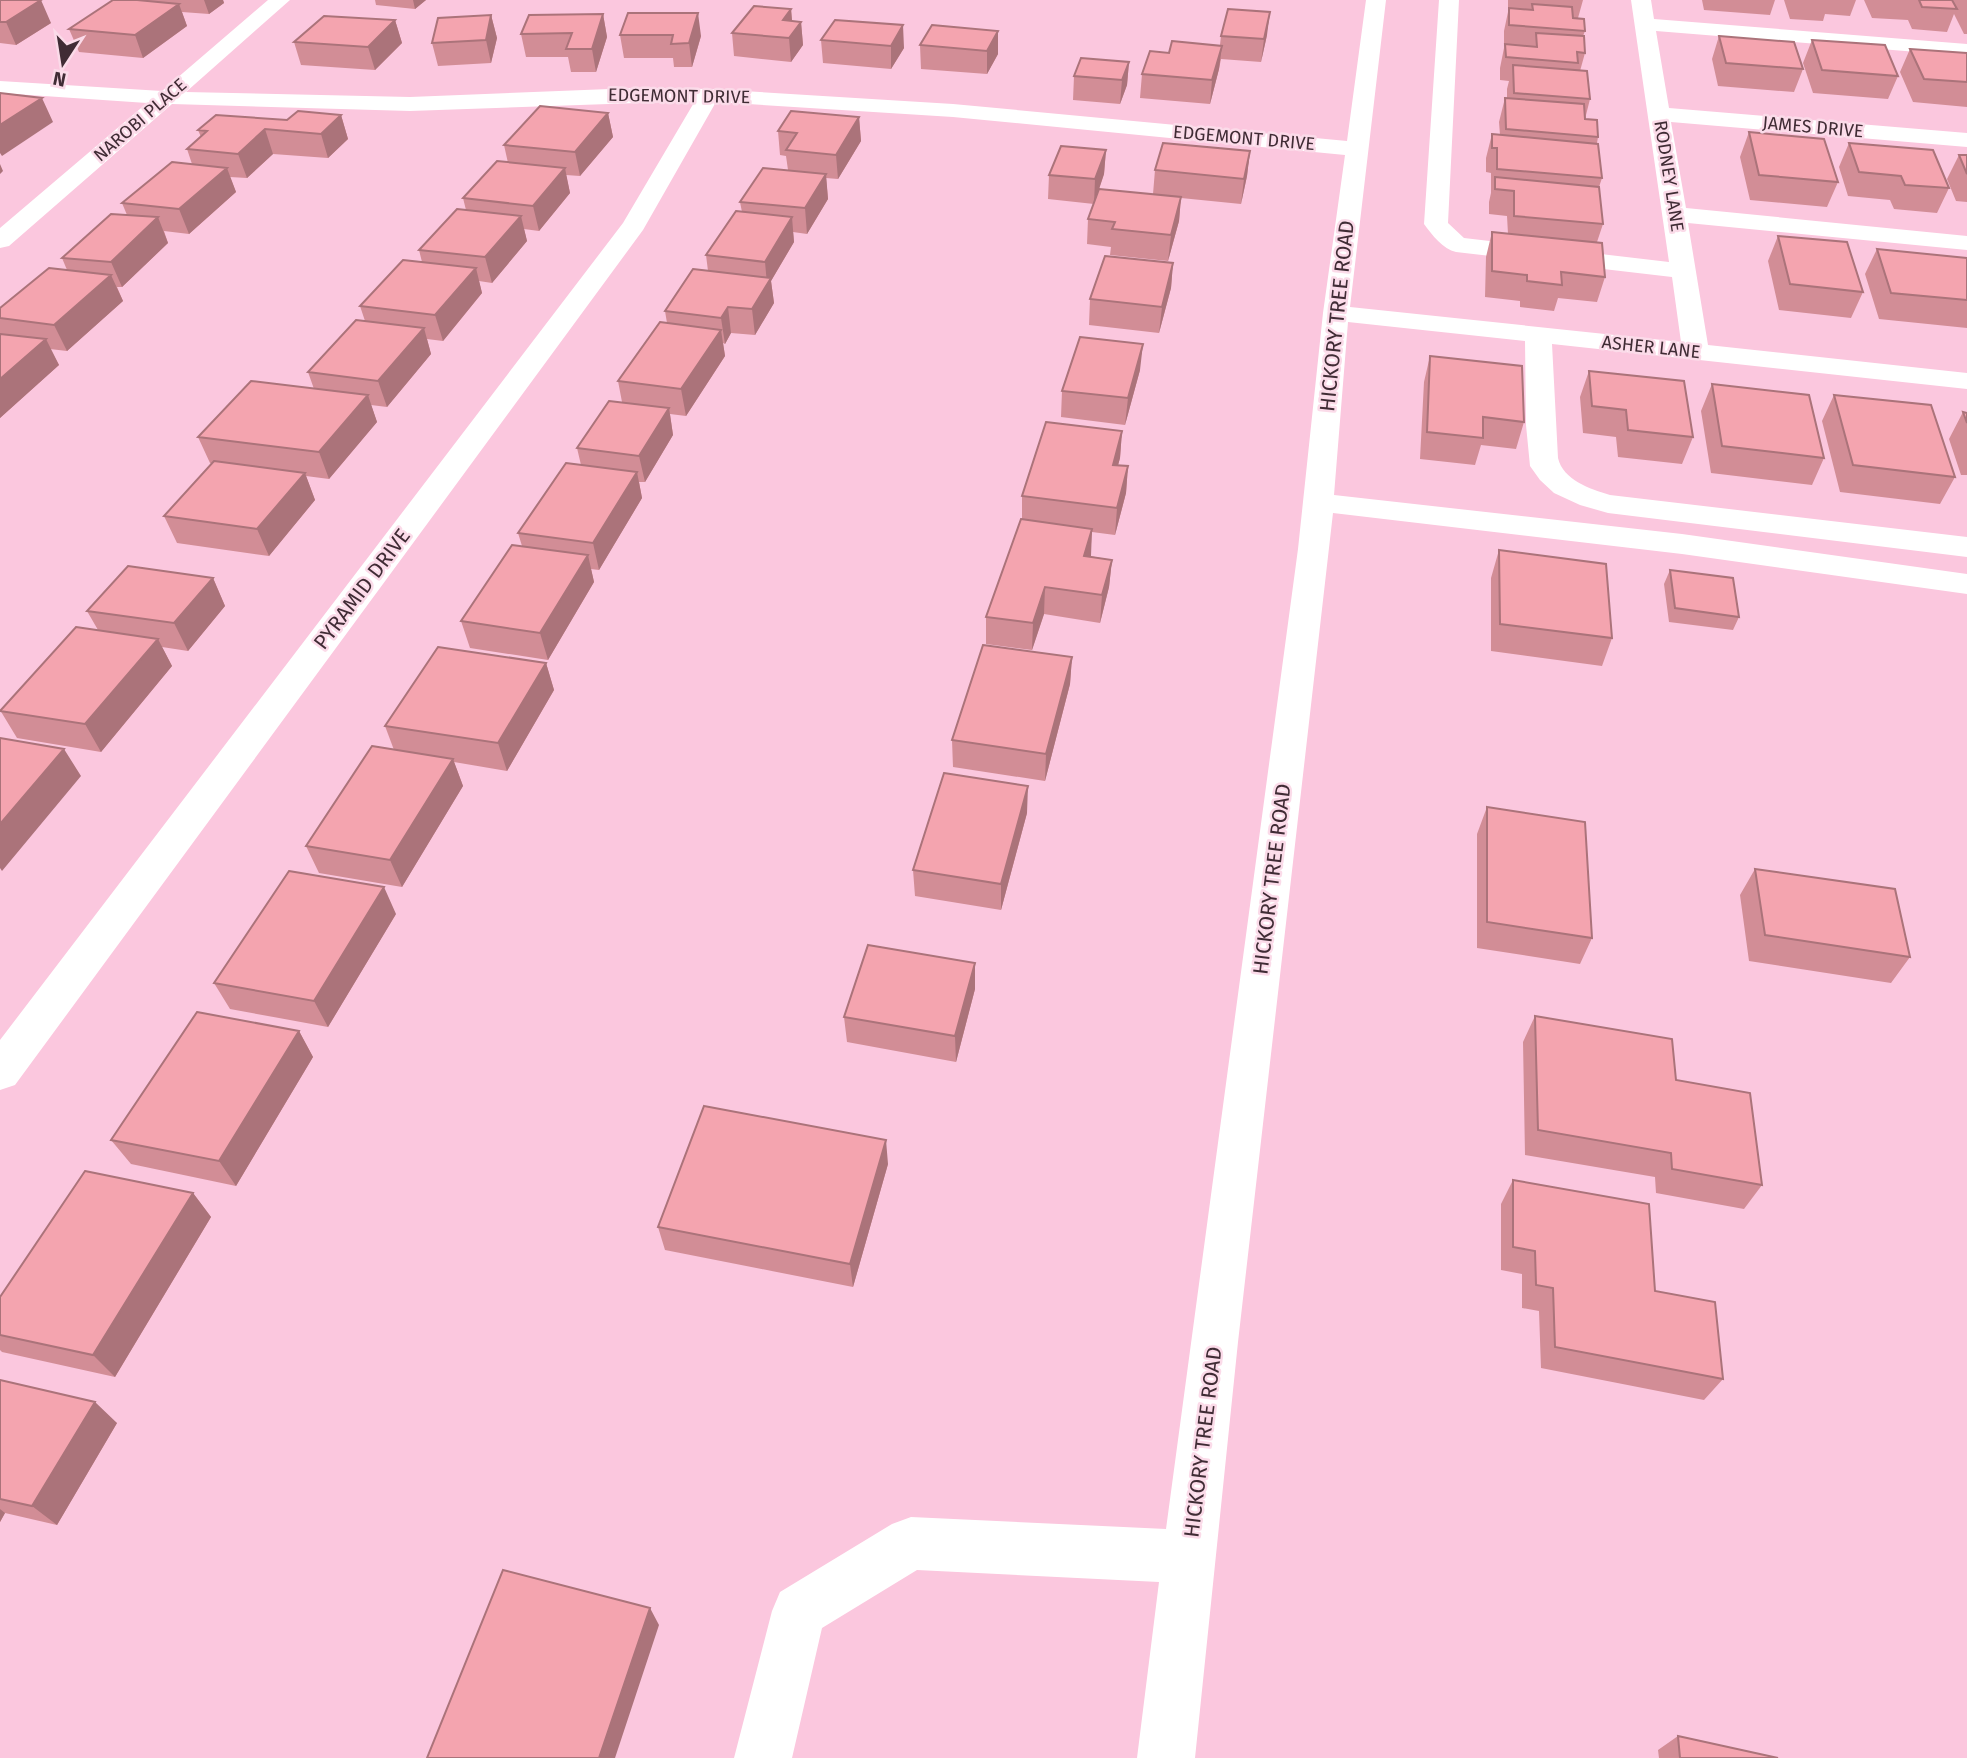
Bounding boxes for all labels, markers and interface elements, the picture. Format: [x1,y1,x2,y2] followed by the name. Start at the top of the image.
[28,28,98,98] north arrow
[51,67,68,92] text: N
[89,74,191,166] street label: NAROBI PLACE
[608,84,750,108] street label: EDGEMONT DRIVE
[1762,112,1864,142] street label: JAMES DRIVE
[1649,119,1689,233] street label: RODNEY LANE
[1172,121,1316,155] street label: EDGEMONT DRIVE
[1314,219,1360,413] street label: HICKORY TREE ROAD
[1601,331,1701,363] street label: ASHER LANE
[308,523,416,655] street label: PYRAMID DRIVE
[1247,782,1297,976] street label: HICKORY TREE ROAD
[1178,1345,1228,1539] street label: HICKORY TREE ROAD

